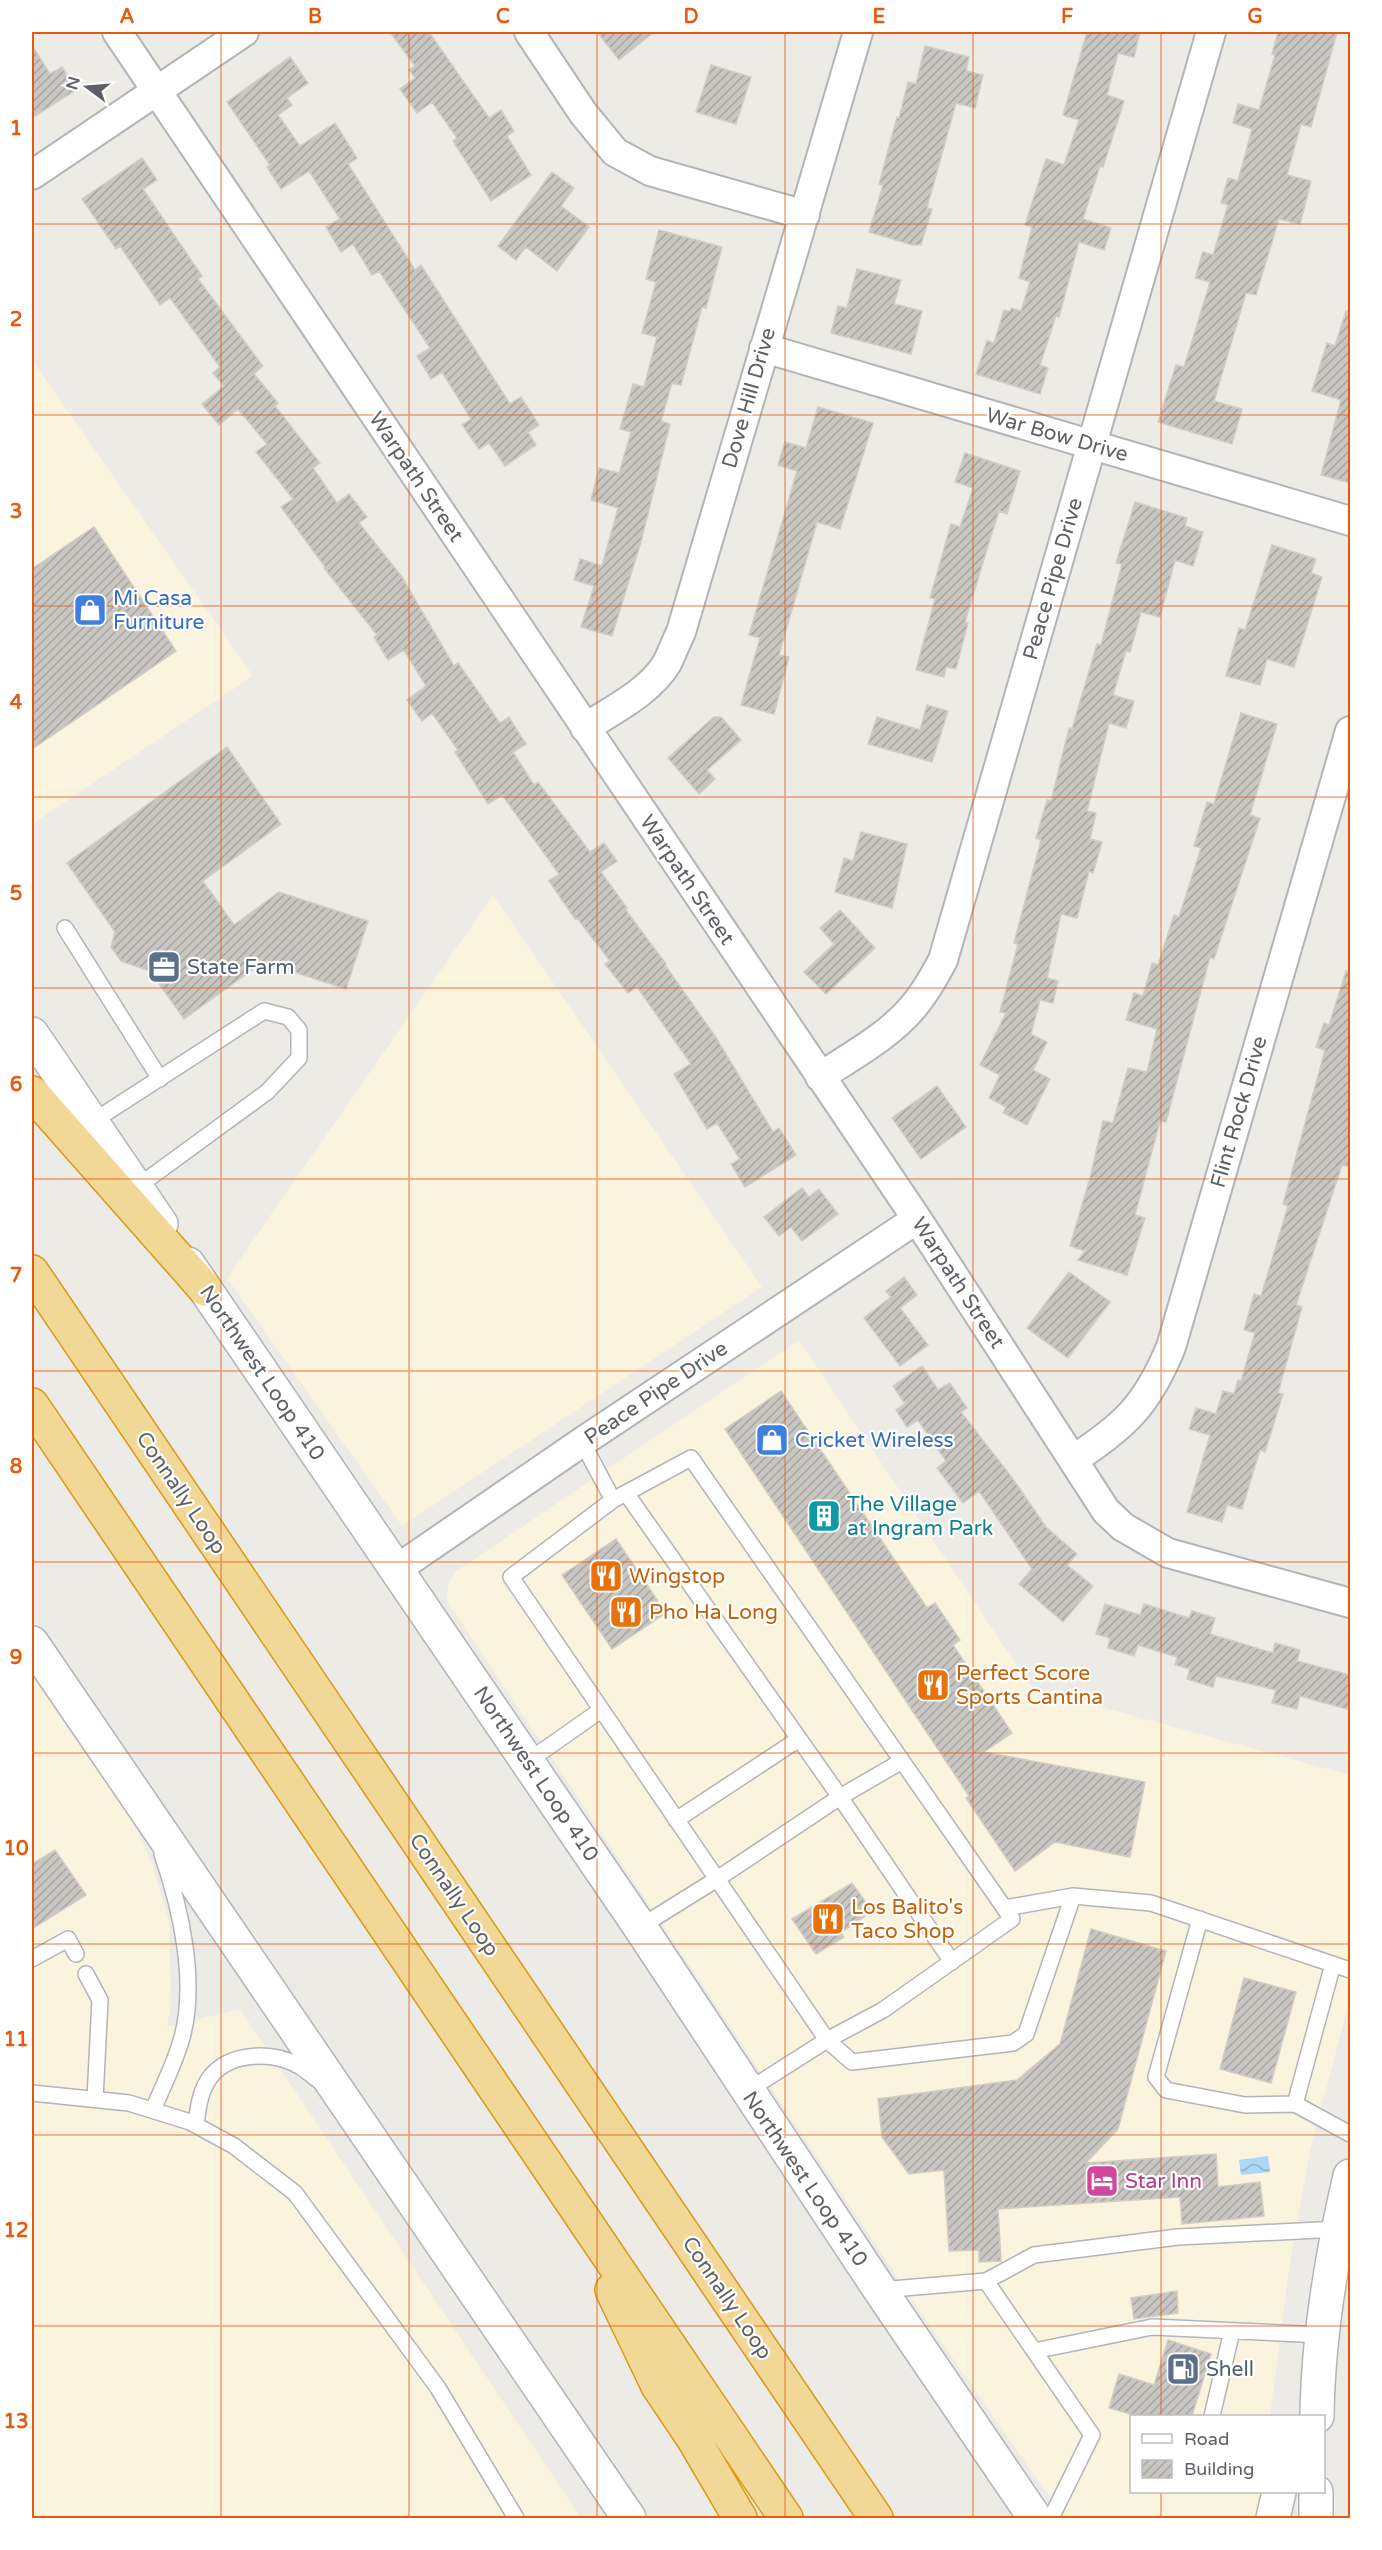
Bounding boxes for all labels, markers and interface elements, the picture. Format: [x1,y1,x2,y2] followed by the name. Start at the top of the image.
[120,5,135,29] text: A
[308,5,322,29] text: B
[496,5,510,29] text: C
[683,5,699,29] text: D
[873,5,886,29] text: E
[1061,5,1073,29] text: F
[1247,5,1263,29] text: G
[57,57,117,117] north arrow
[62,74,85,92] text: N
[10,117,22,141] text: 1
[10,308,22,332] text: 2
[717,325,781,471] street label: Dove Hill Drive
[983,403,1131,467] street label: War Bow Drive
[363,407,469,547] street label: Warpath Street
[1018,495,1088,663] street label: Peace Pipe Drive
[10,500,22,524] text: 3
[113,586,204,635] place label: Mi Casa Furniture
[72,592,108,628] shop icon: Mi Casa Furniture
[10,691,23,715] text: 4
[634,810,740,950] street label: Warpath Street
[10,882,22,906] text: 5
[146,949,182,985] office icon: State Farm
[187,955,295,980] place label: State Farm
[1205,1033,1273,1191] street label: Flint Rock Drive
[10,1073,22,1097] text: 6
[906,1213,1010,1353] street label: Warpath Street
[10,1264,22,1288] text: 7
[194,1281,330,1465] street label: Northwest Loop 410
[580,1336,732,1450] street label: Peace Pipe Drive
[754,1422,790,1458] shop icon: Cricket Wireless
[131,1427,231,1559] street label: Connally Loop
[795,1428,954,1453] place label: Cricket Wireless
[10,1455,22,1479] text: 8
[847,1492,993,1541] place label: The Village at Ingram Park
[806,1498,842,1534] building icon: The Village at Ingram Park
[588,1558,624,1594] restaurant icon: Wingstop
[629,1564,725,1589] place label: Wingstop
[608,1594,644,1630] restaurant icon: Pho Ha Long
[649,1600,778,1625] place label: Pho Ha Long
[10,1646,22,1670] text: 9
[956,1661,1103,1710] place label: Perfect Score Sports Cantina
[915,1667,951,1703] restaurant icon: Perfect Score Sports Cantina
[468,1682,604,1866] street label: Northwest Loop 410
[404,1829,504,1961] street label: Connally Loop
[3,1837,29,1861] text: 10
[851,1895,963,1944] place label: Los Balito's Taco Shop
[810,1901,846,1937] restaurant icon: Los Balito's Taco Shop
[3,2028,29,2052] text: 11
[737,2087,873,2271] street label: Northwest Loop 410
[1084,2163,1120,2199] hotel icon: Star Inn
[1125,2169,1202,2194] place label: Star Inn
[3,2219,29,2243] text: 12
[677,2232,777,2364] street label: Connally Loop
[1165,2351,1201,2387] fuel station icon: Shell
[1206,2357,1254,2382] place label: Shell
[3,2410,29,2434] text: 13
[1130,2415,1325,2493] legend
[1184,2428,1229,2450] text: Road
[1184,2458,1254,2480] text: Building

